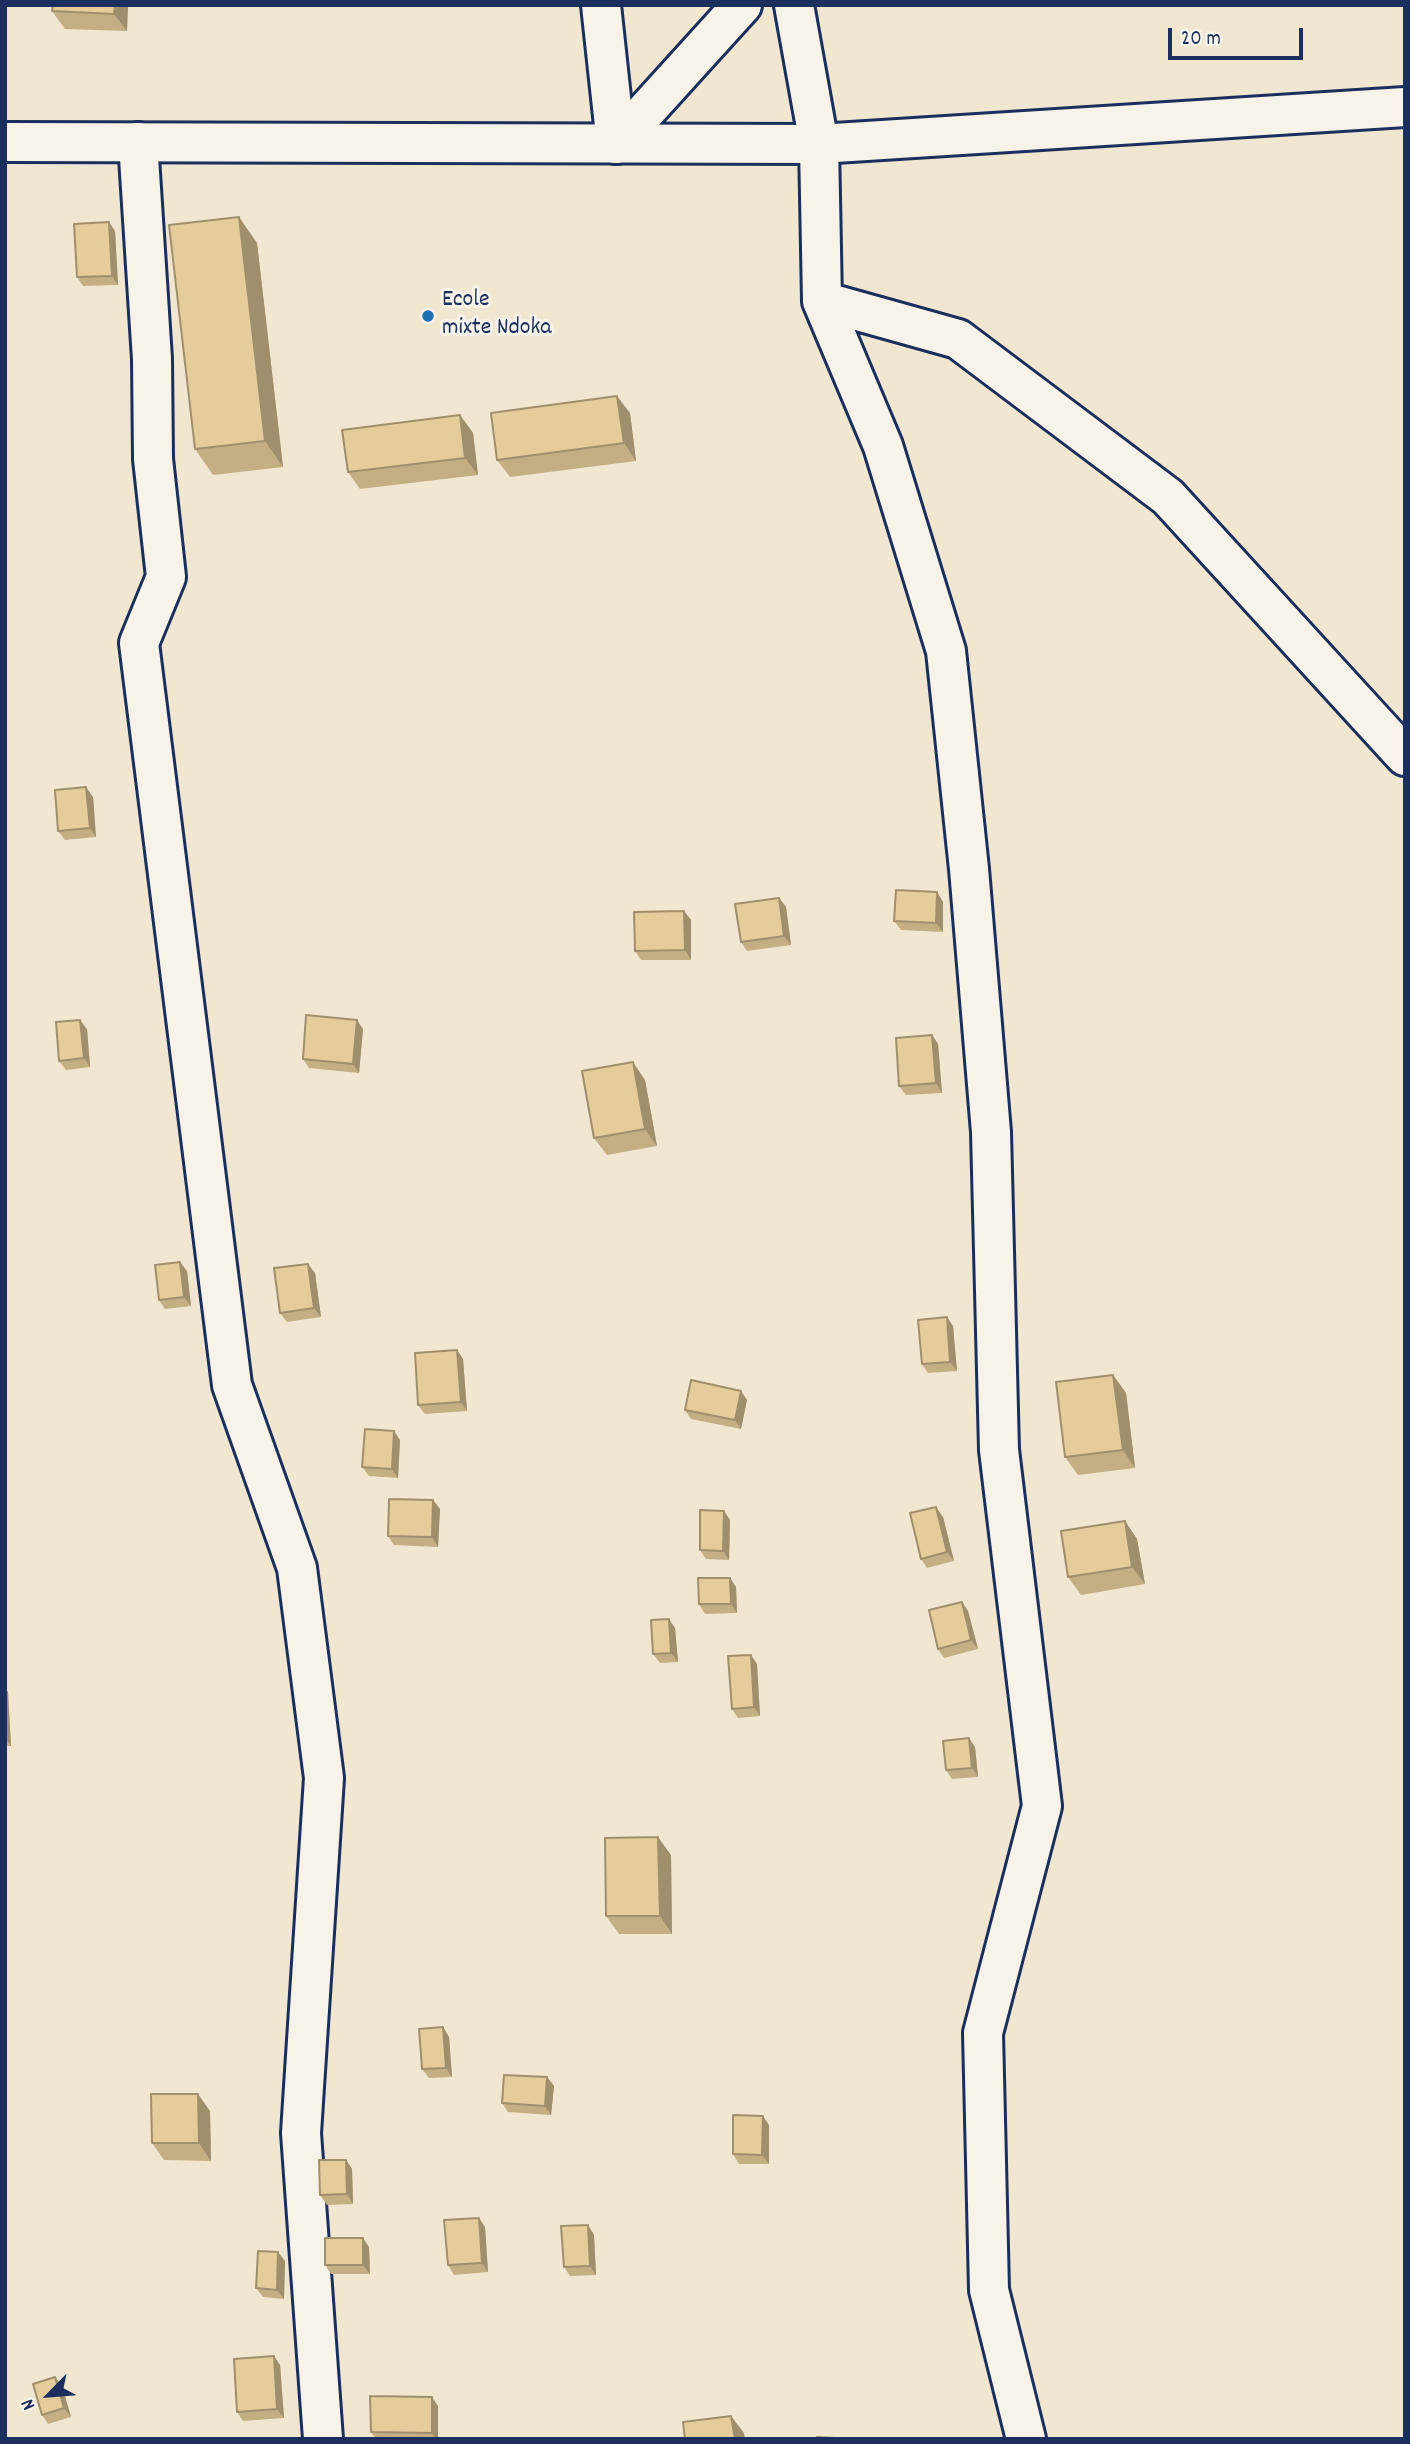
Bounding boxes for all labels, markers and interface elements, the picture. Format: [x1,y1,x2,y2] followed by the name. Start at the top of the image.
[1172,14,1307,58] scale bar
[1181,25,1221,55] text: 20 m
[442,288,552,344] place label: Ecole mixte Ndoka
[420,308,436,324] marker: Ecole mixte Ndoka
[14,2360,84,2430] north arrow
[15,2394,44,2414] text: N

